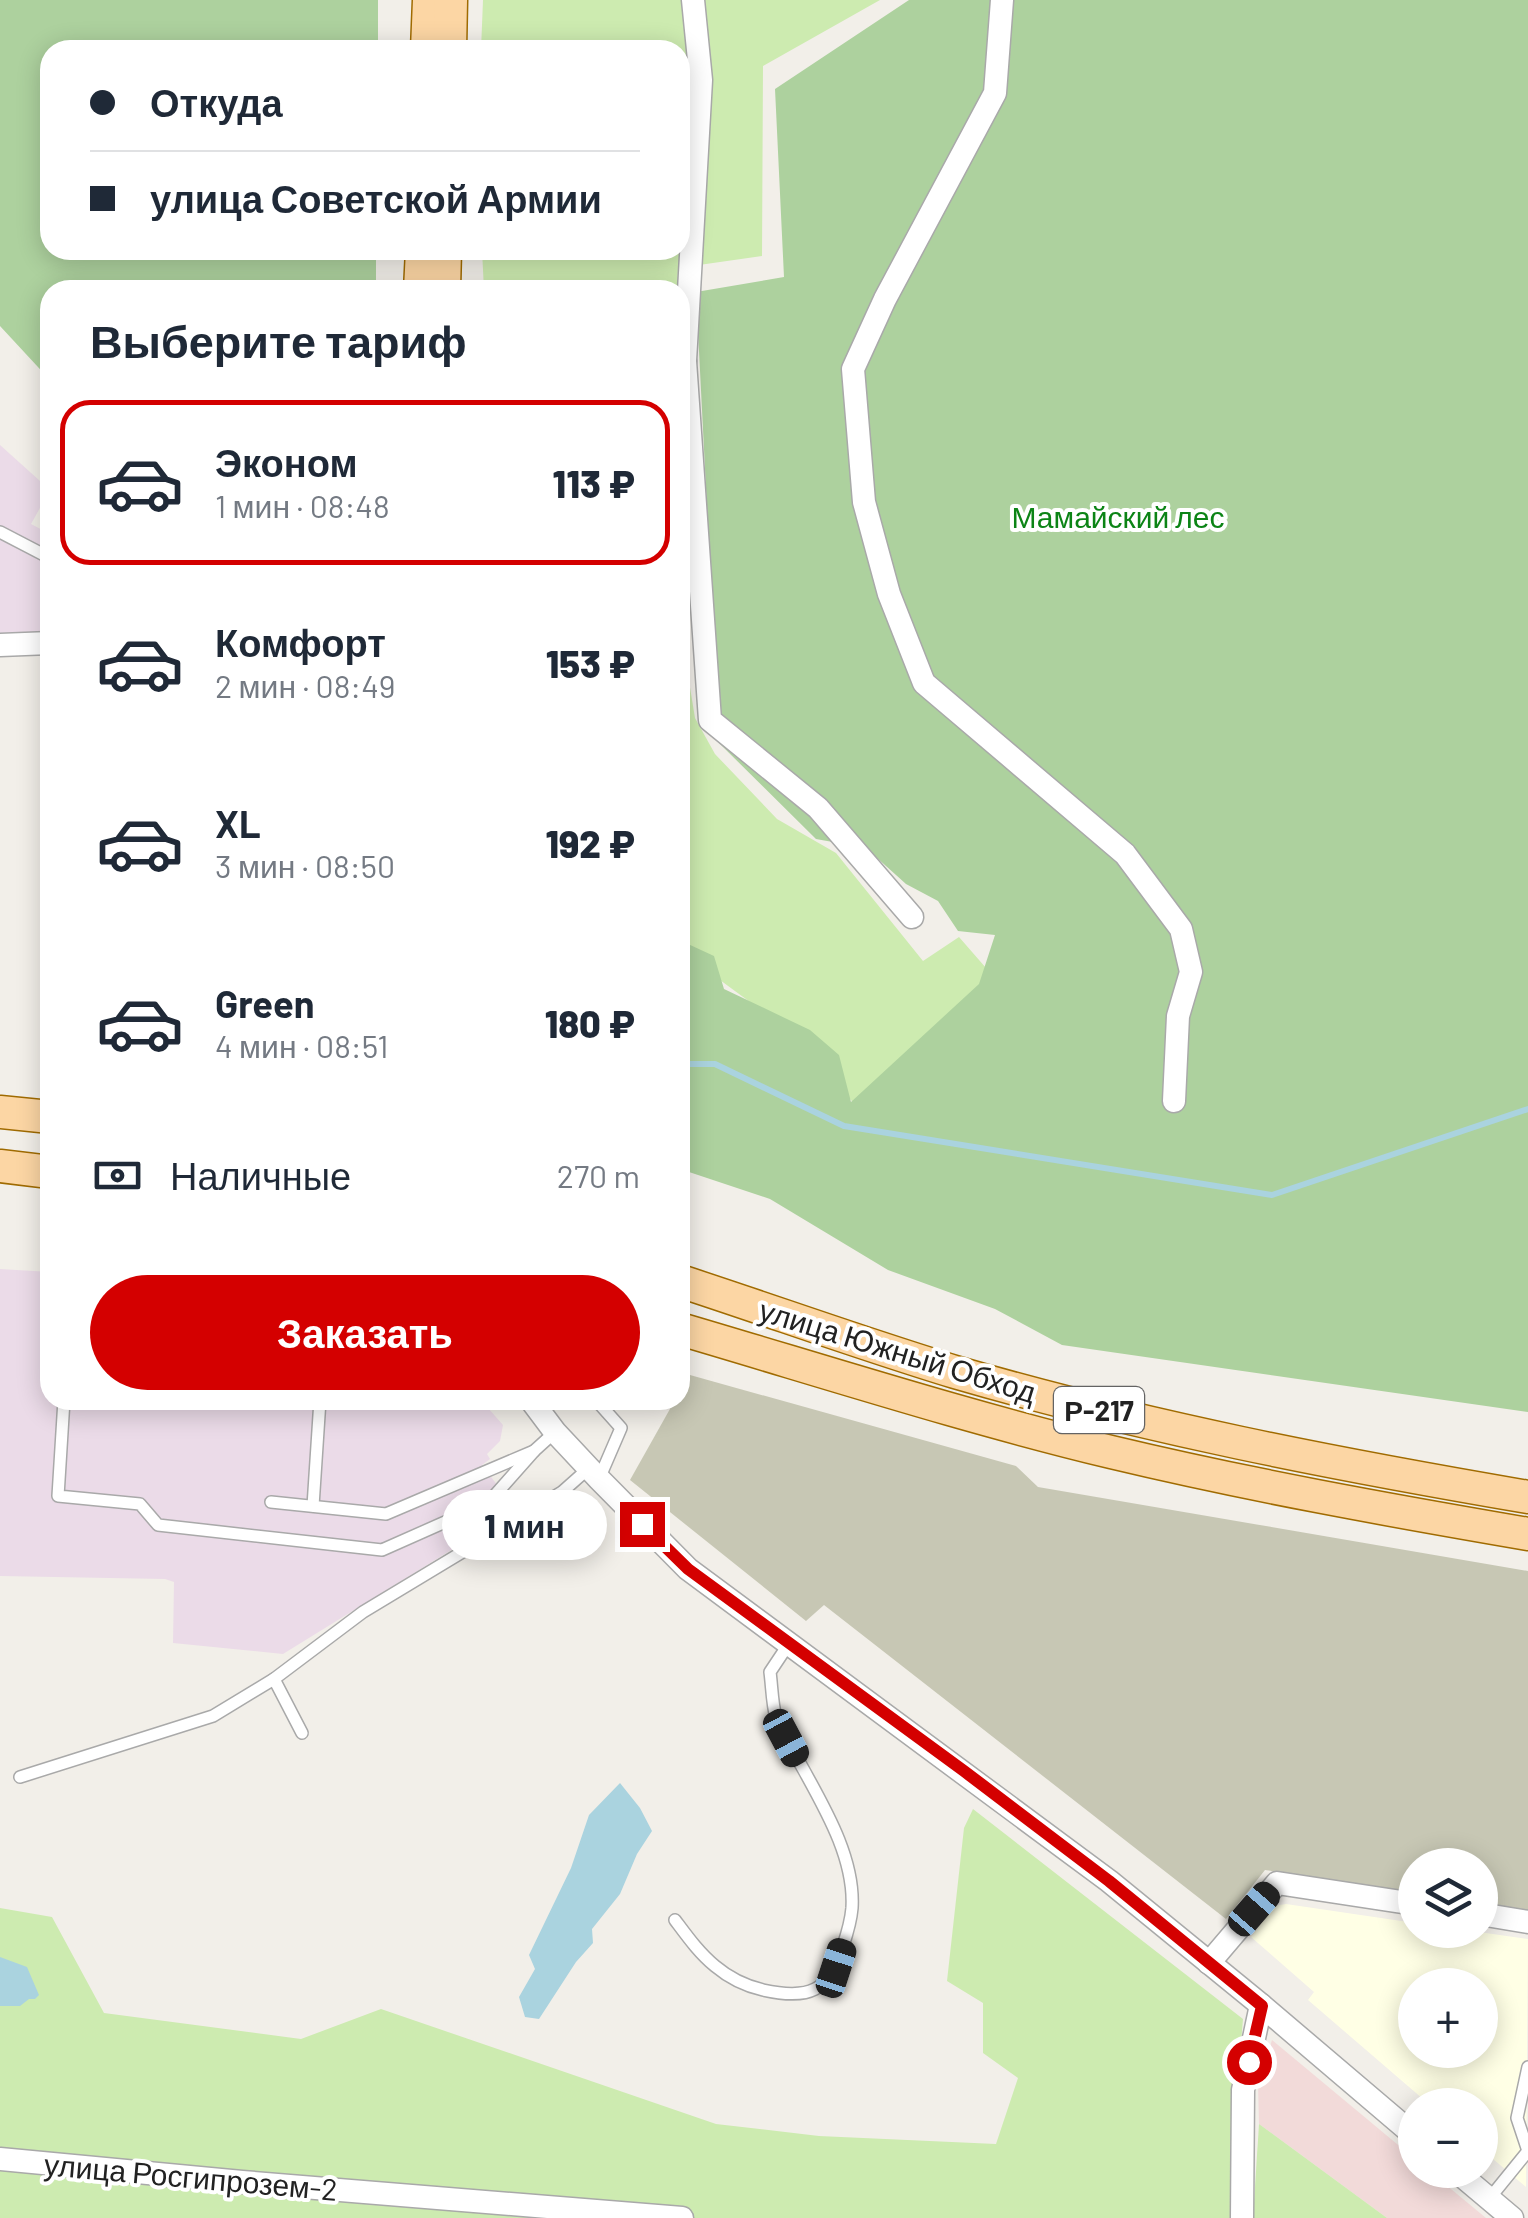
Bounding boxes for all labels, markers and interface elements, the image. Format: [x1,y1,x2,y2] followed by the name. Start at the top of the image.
[150,79,283,125] text: Откуда
[150,175,602,221] text: улица Советской Армии
[90,313,467,367] text: Выберите тариф
[95,438,185,528] icon: car
[215,439,358,485] text: Эконом
[553,460,635,506] text: 113 ₽
[215,486,390,524] text: 1 мин · 08:48
[1012,498,1224,534] park label: Мамайский лес
[95,618,185,708] icon: car
[215,619,386,665] text: Комфорт
[546,640,635,686] text: 153 ₽
[215,666,396,704] text: 2 мин · 08:49
[95,798,185,888] icon: car
[215,800,261,846] text: XL
[545,820,635,866] text: 192 ₽
[215,846,395,884] text: 3 мин · 08:50
[95,978,185,1068] icon: car
[215,980,315,1026] text: Green
[545,1000,635,1046] text: 180 ₽
[215,1026,388,1064] text: 4 мин · 08:51
[90,1148,145,1203] icon: cash
[170,1152,351,1198] text: Наличные
[557,1156,640,1194] text: 270 m
[90,1275,640,1390] button: Заказать
[755,1291,1041,1409] street label: улица Южный Обход
[1054,1387,1144,1433] road number: Р-217
[442,1489,607,1559] callout: 1 мин
[620,1502,665,1547] route end
[484,1506,565,1544] text: 1 мин
[759,1704,813,1772] car
[1398,1848,1498,2188] map controls
[1398,1848,1498,1948] button: layers
[1223,1877,1285,1941] car
[812,1935,860,2001] car
[1398,1968,1498,2068] button: +
[1227,2040,1272,2085] route start
[1398,2088,1498,2188] button: −
[43,2145,339,2207] street label: улица Росгипрозем-2

